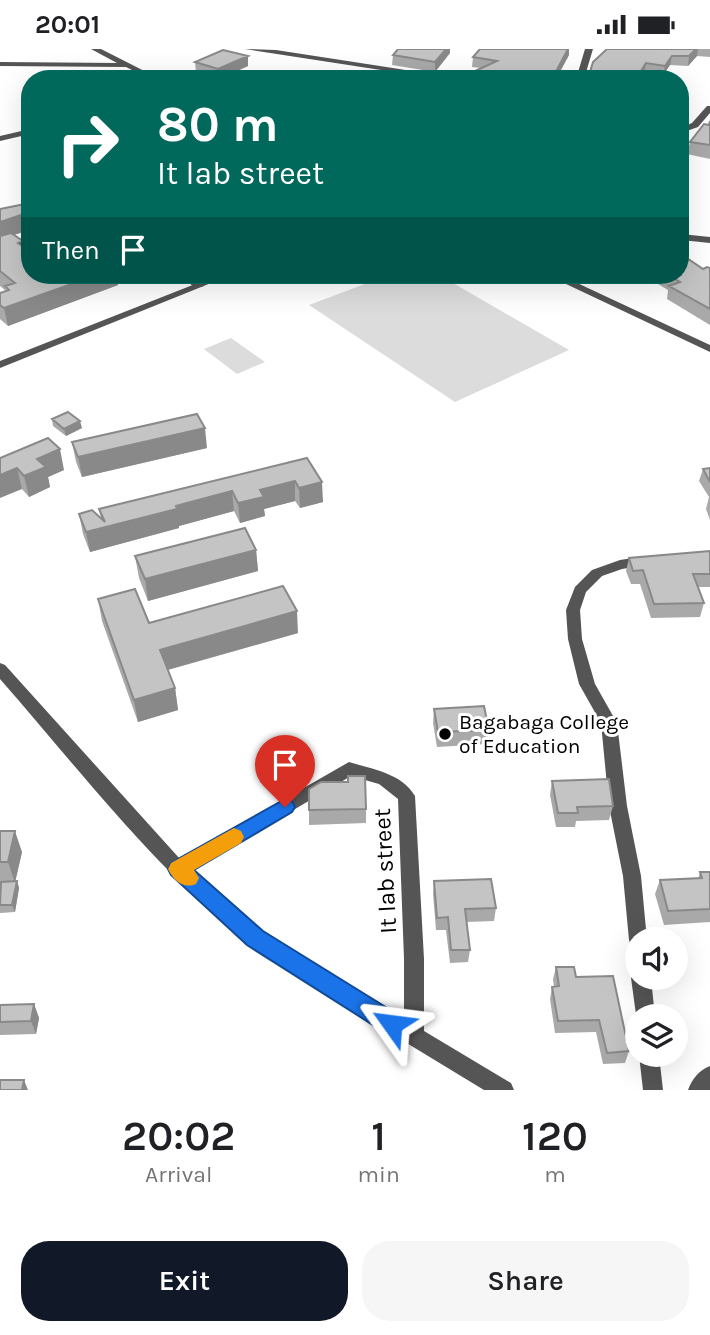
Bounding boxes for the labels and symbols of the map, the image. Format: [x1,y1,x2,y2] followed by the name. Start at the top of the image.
[459,710,629,758] place label: Bagabaga College of Education
[437,726,453,742] marker: Bagabaga College of Education
[255,735,315,807] pin
[368,808,402,934] street label: It lab street
[355,987,429,1061] position arrow

